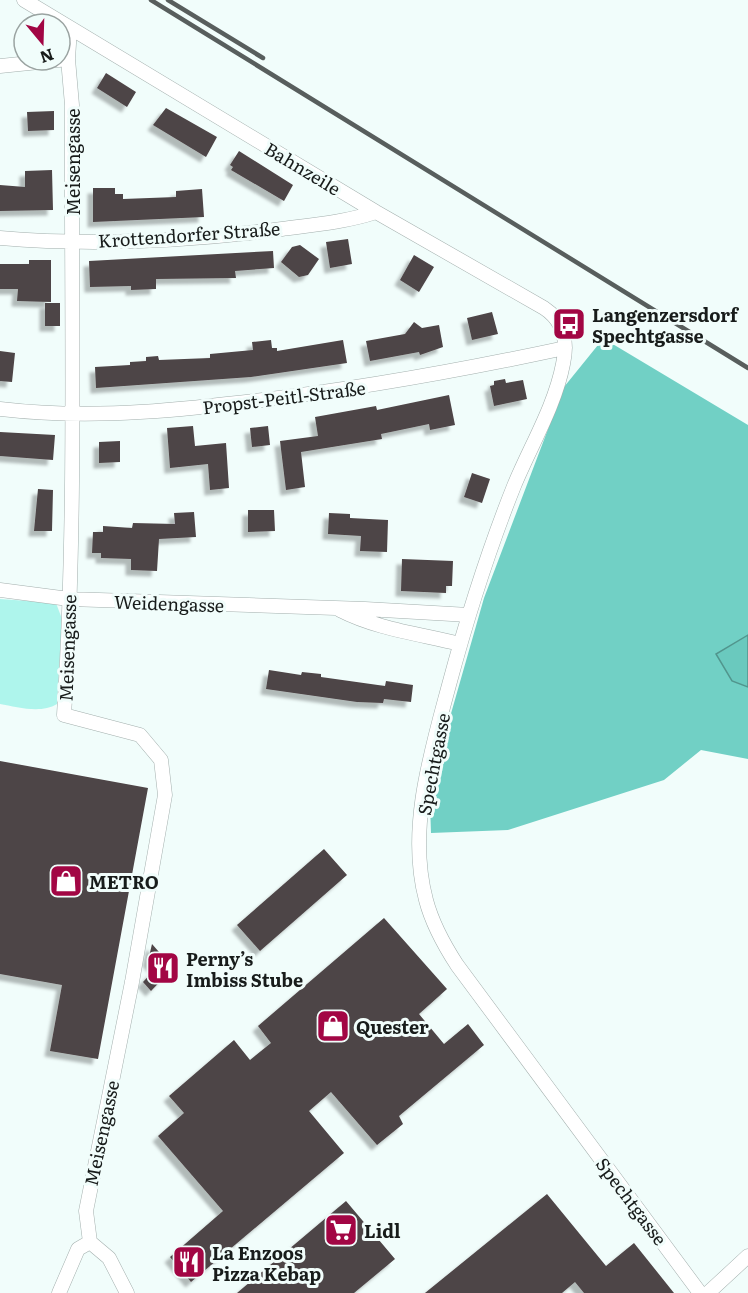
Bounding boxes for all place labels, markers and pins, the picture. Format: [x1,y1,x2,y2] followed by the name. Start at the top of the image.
[592,301,740,349] place label: Langenzersdorf Spechtgasse
[551,306,587,342] bus stop icon: Langenzersdorf Spechtgasse
[48,863,84,899] shop icon: METRO
[89,868,159,895] place label: METRO
[186,945,303,993] place label: Perny’s Imbiss Stube
[145,950,181,986] restaurant icon: Perny’s Imbiss Stube
[315,1008,351,1044] shop icon: Quester
[356,1013,429,1040] place label: Quester
[323,1212,359,1248] supermarket icon: Lidl
[364,1217,401,1244] place label: Lidl
[212,1239,321,1287] place label: La Enzoos Pizza Kebap
[171,1244,207,1280] restaurant icon: La Enzoos Pizza Kebap

